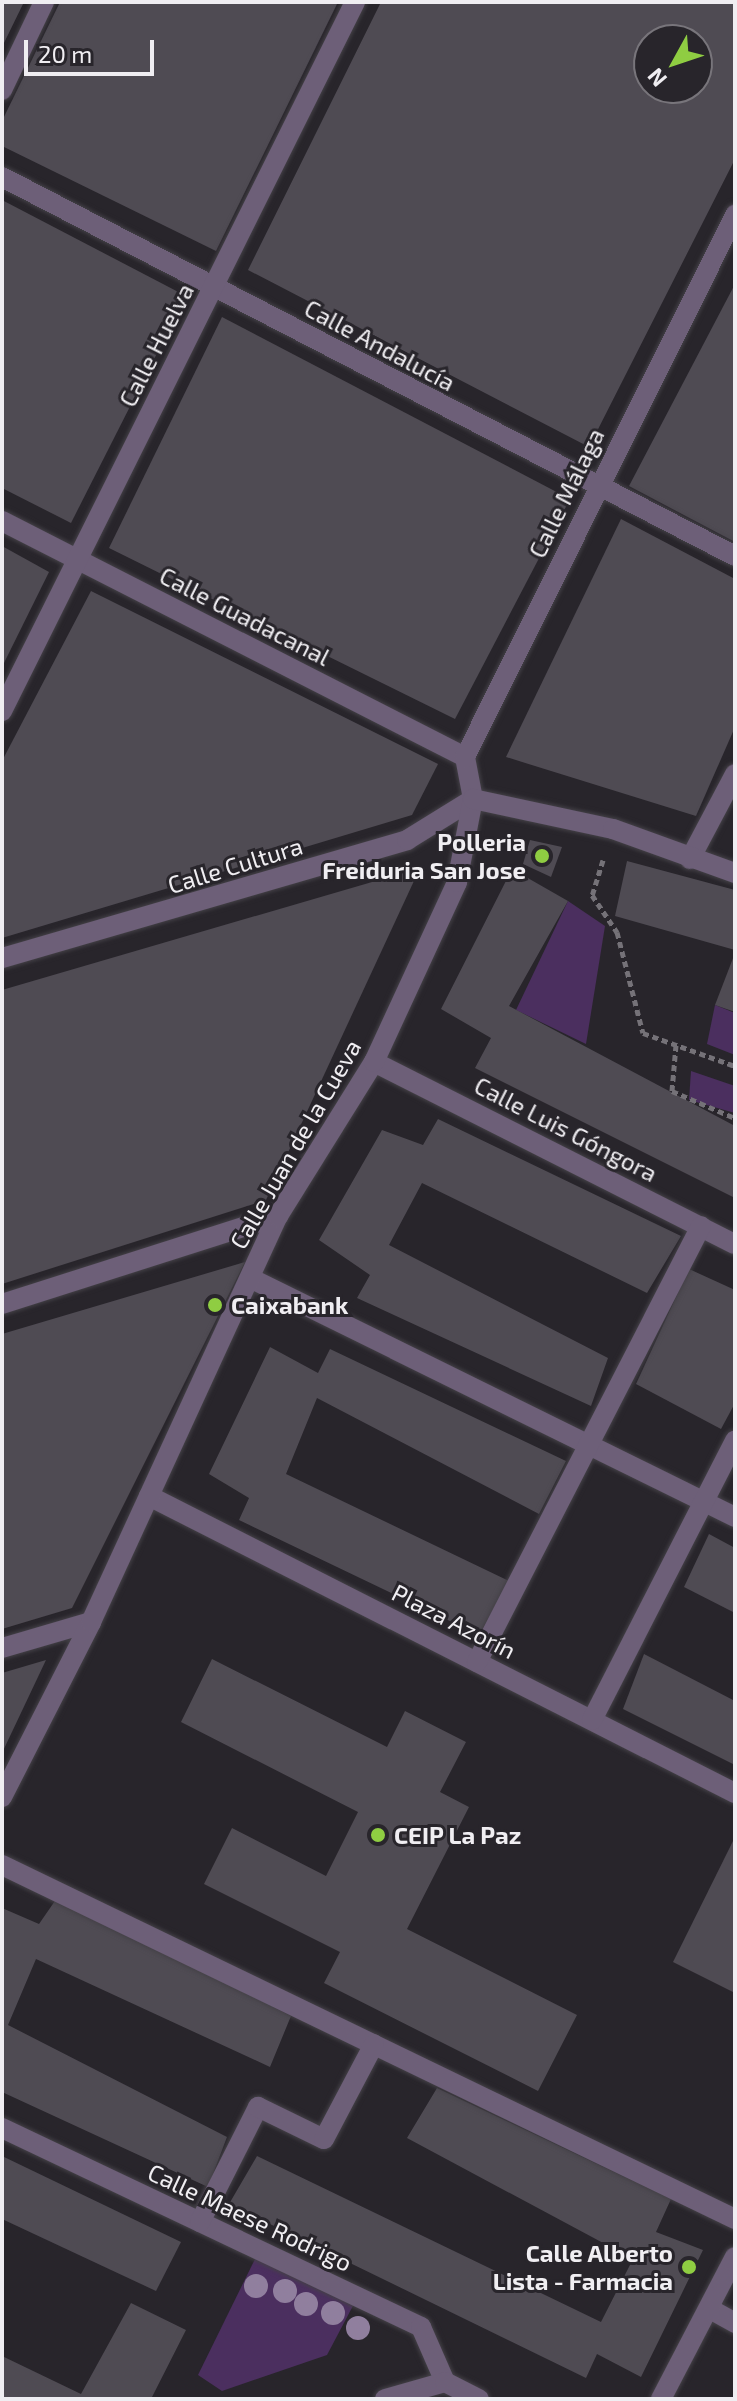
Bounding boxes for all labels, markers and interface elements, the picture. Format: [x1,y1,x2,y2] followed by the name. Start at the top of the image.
[28,24,158,74] scale bar
[633,24,713,104] north arrow
[38,39,92,68] text: 20 m
[641,64,671,93] text: N
[113,279,199,411] street label: Calle Huelva
[300,293,460,397] street label: Calle Andalucía
[522,424,610,562] street label: Calle Málaga
[155,561,335,671] street label: Calle Guadacanal
[322,828,526,884] place label: Polleria Freiduria San Jose
[164,831,306,899] street label: Calle Cultura
[533,847,551,865] marker: Polleria Freiduria San Jose
[223,1034,367,1254] street label: Calle Juan de la Cueva
[470,1070,662,1188] street label: Calle Luis Góngora
[231,1291,348,1319] place label: Caixabank
[206,1296,224,1314] marker: Caixabank
[387,1577,521,1665] street label: Plaza Azorín
[394,1821,522,1849] place label: CEIP La Paz
[369,1826,387,1844] marker: CEIP La Paz
[144,2157,356,2277] street label: Calle Maese Rodrigo
[493,2239,673,2295] place label: Calle Alberto Lista - Farmacia
[680,2258,698,2276] marker: Calle Alberto Lista - Farmacia

